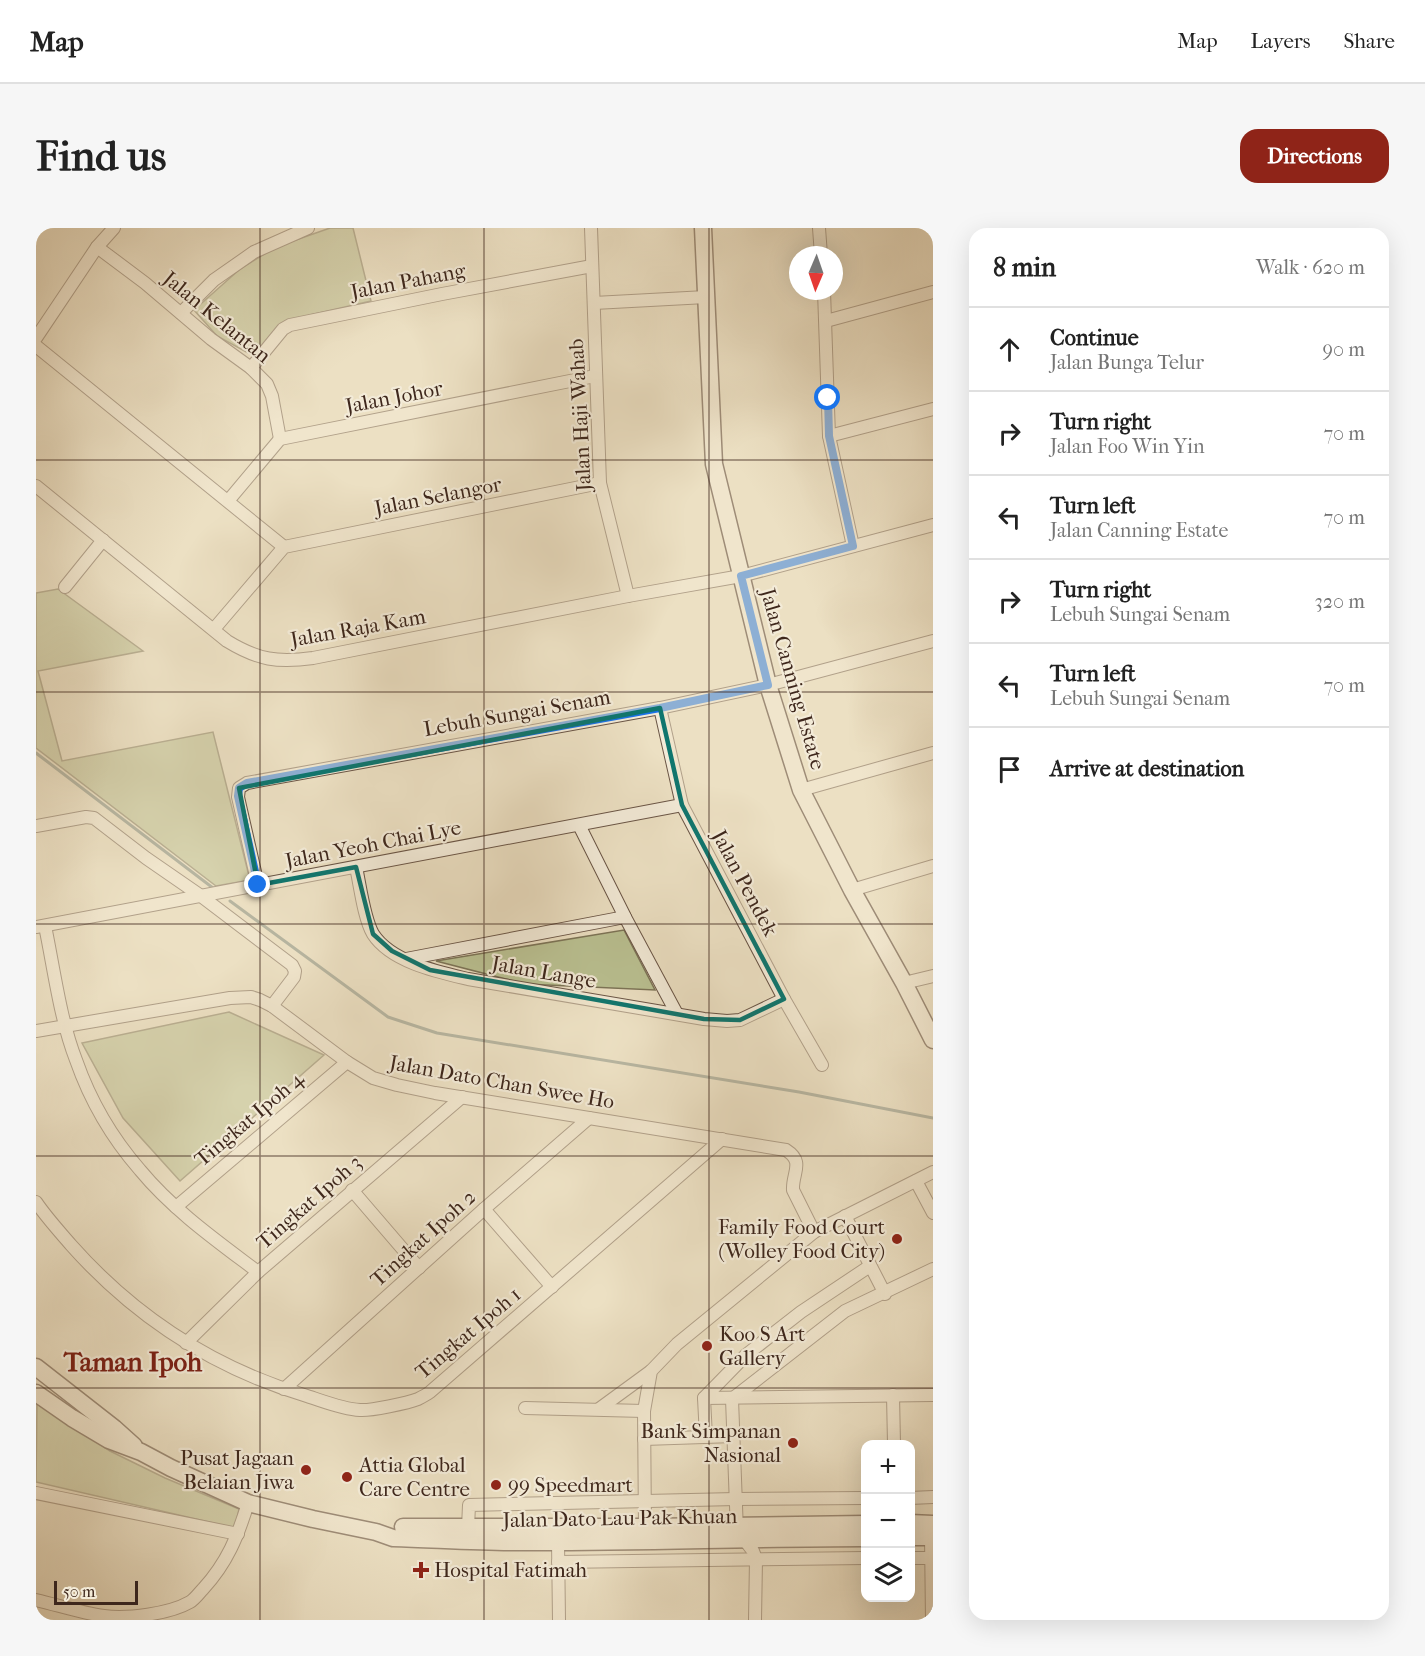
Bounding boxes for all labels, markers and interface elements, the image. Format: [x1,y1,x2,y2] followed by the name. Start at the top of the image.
[30,25,84,58] text: Map
[1177,29,1218,53] text: Map
[1251,29,1310,53] text: Layers
[1343,29,1395,53] text: Share
[1240,129,1389,183] button: Directions
[36,132,166,181] text: Find us
[789,246,843,300] north arrow
[993,252,1056,283] text: 8 min
[1256,256,1365,279] text: Walk · 620 m
[347,258,468,304] street label: Jalan Pahang
[157,265,276,368] street label: Jalan Kelantan
[1050,325,1139,351] text: Continue
[993,333,1026,366] icon: ahead
[564,338,596,494] street label: Jalan Haji Wahab
[1323,338,1365,361] text: 90 m
[1050,351,1204,374] text: Jalan Bunga Telur
[341,376,445,419] street label: Jalan Johor
[814,384,840,410] route start
[1050,409,1151,435] text: Turn right
[993,417,1026,450] icon: right
[1323,422,1365,445] text: 70 m
[1050,435,1205,458] text: Jalan Foo Win Yin
[371,472,504,520] street label: Jalan Selangor
[1050,493,1136,519] text: Turn left
[993,501,1026,534] icon: left
[1323,506,1365,529] text: 70 m
[1050,519,1228,542] text: Jalan Canning Estate
[1050,577,1151,603] text: Turn right
[755,584,830,772] street label: Jalan Canning Estate
[993,585,1026,618] icon: right
[1315,590,1365,613] text: 320 m
[1050,603,1230,626] text: Lebuh Sungai Senam
[287,604,428,652] street label: Jalan Raja Kam
[1050,661,1136,687] text: Turn left
[993,669,1026,702] icon: left
[1323,674,1365,697] text: 70 m
[422,685,613,741] street label: Lebuh Sungai Senam
[1050,687,1230,710] text: Lebuh Sungai Senam
[993,753,1026,786] icon: arrive
[1050,756,1244,782] text: Arrive at destination
[281,815,463,873] street label: Jalan Yeoh Chai Lye
[706,824,783,940] street label: Jalan Pendek
[244,871,270,897] route end
[488,951,598,993] street label: Jalan Lange
[386,1050,616,1114] street label: Jalan Dato Chan Swee Ho
[190,1066,309,1171] street label: Tingkat Ipoh 4
[252,1150,366,1254] street label: Tingkat Ipoh 3
[366,1184,481,1291] street label: Tingkat Ipoh 2
[718,1215,885,1263] place label: Family Food Court (Wolley Food City)
[890,1232,904,1246] marker: Family Food Court (Wolley Food City)
[411,1282,525,1384] street label: Tingkat Ipoh 1
[719,1322,806,1370] place label: Koo S Art Gallery
[700,1339,714,1353] marker: Koo S Art Gallery
[63,1346,203,1378] district label: Taman Ipoh
[640,1419,781,1467] place label: Bank Simpanan Nasional
[786,1436,800,1450] marker: Bank Simpanan Nasional
[861,1440,915,1602] map controls
[861,1440,915,1494] button: +
[180,1446,294,1494] place label: Pusat Jagaan Belaian Jiwa
[358,1453,470,1501] place label: Attia Global Care Centre
[299,1463,313,1477] marker: Pusat Jagaan Belaian Jiwa
[340,1470,354,1484] marker: Attia Global Care Centre
[508,1473,633,1497] place label: 99 Speedmart
[489,1478,503,1492] marker: 99 Speedmart
[861,1494,915,1548] button: −
[501,1504,737,1532] street label: Jalan Dato Lau Pak Khuan
[861,1548,915,1602] button: layers
[434,1558,587,1582] place label: Hospital Fatimah
[412,1561,430,1579] marker: Hospital Fatimah
[54,1578,138,1606] scale bar
[63,1582,95,1601] text: 50 m

